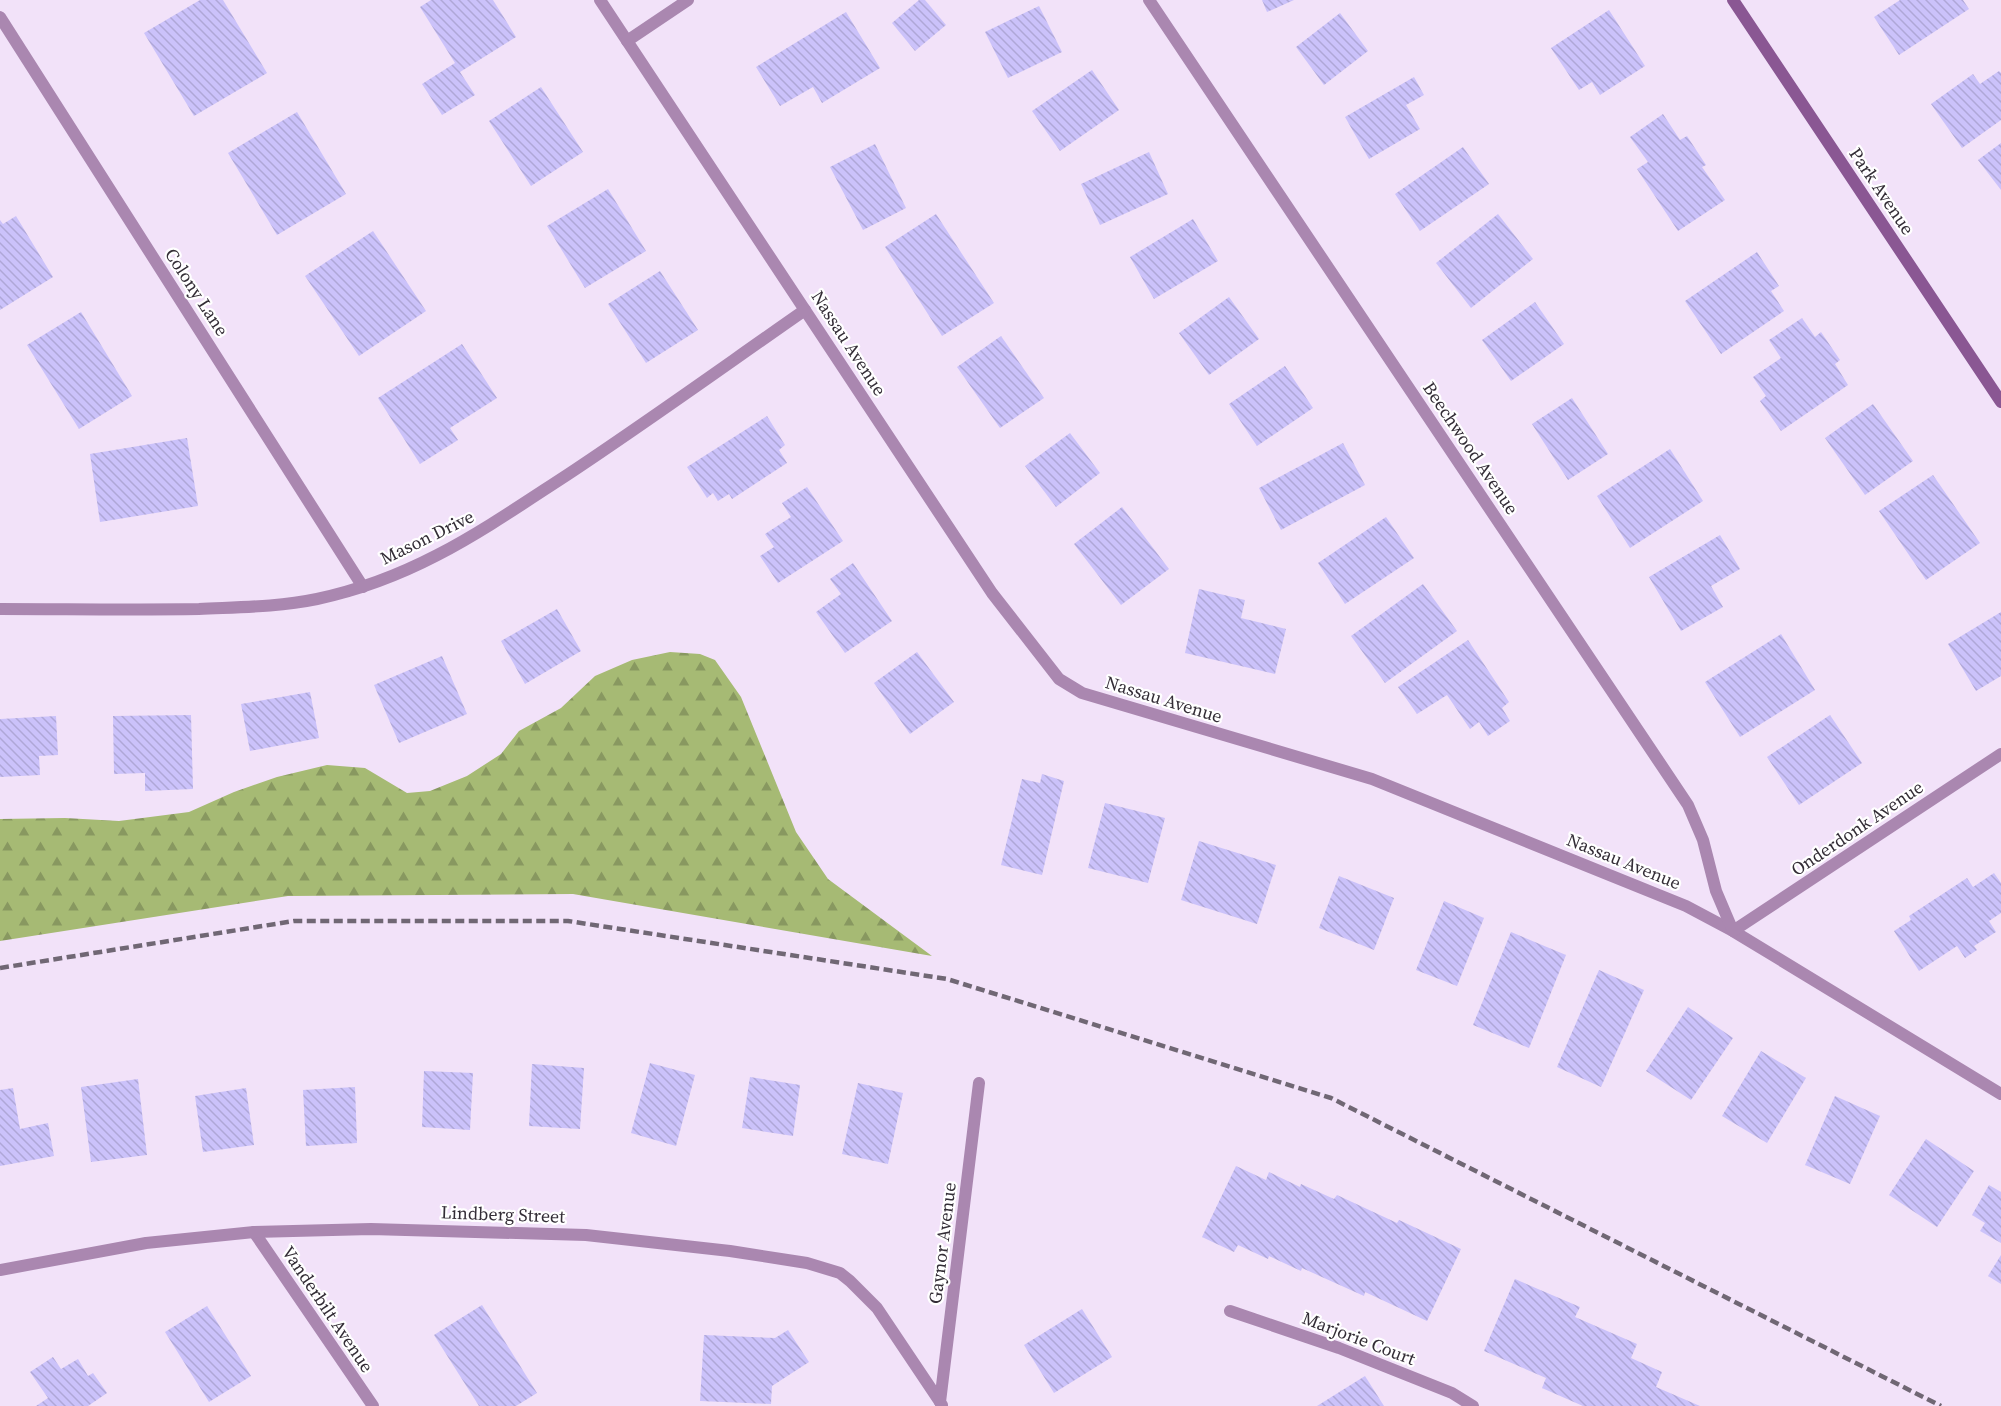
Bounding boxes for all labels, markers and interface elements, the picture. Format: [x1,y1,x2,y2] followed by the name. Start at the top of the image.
[1844,142,1920,240] street label: Park Avenue
[159,243,235,341] street label: Colony Lane
[806,286,892,400] street label: Nassau Avenue
[1417,377,1525,519] street label: Beechwood Avenue
[376,504,478,570] street label: Mason Drive
[1103,669,1225,729] street label: Nassau Avenue
[1786,774,1928,882] street label: Onderdonk Avenue
[1563,827,1685,895] street label: Nassau Avenue
[922,1181,962,1305] street label: Gaynor Avenue
[440,1199,566,1229] street label: Lindberg Street
[276,1241,380,1377] street label: Vanderbilt Avenue
[1299,1305,1419,1371] street label: Marjorie Court

